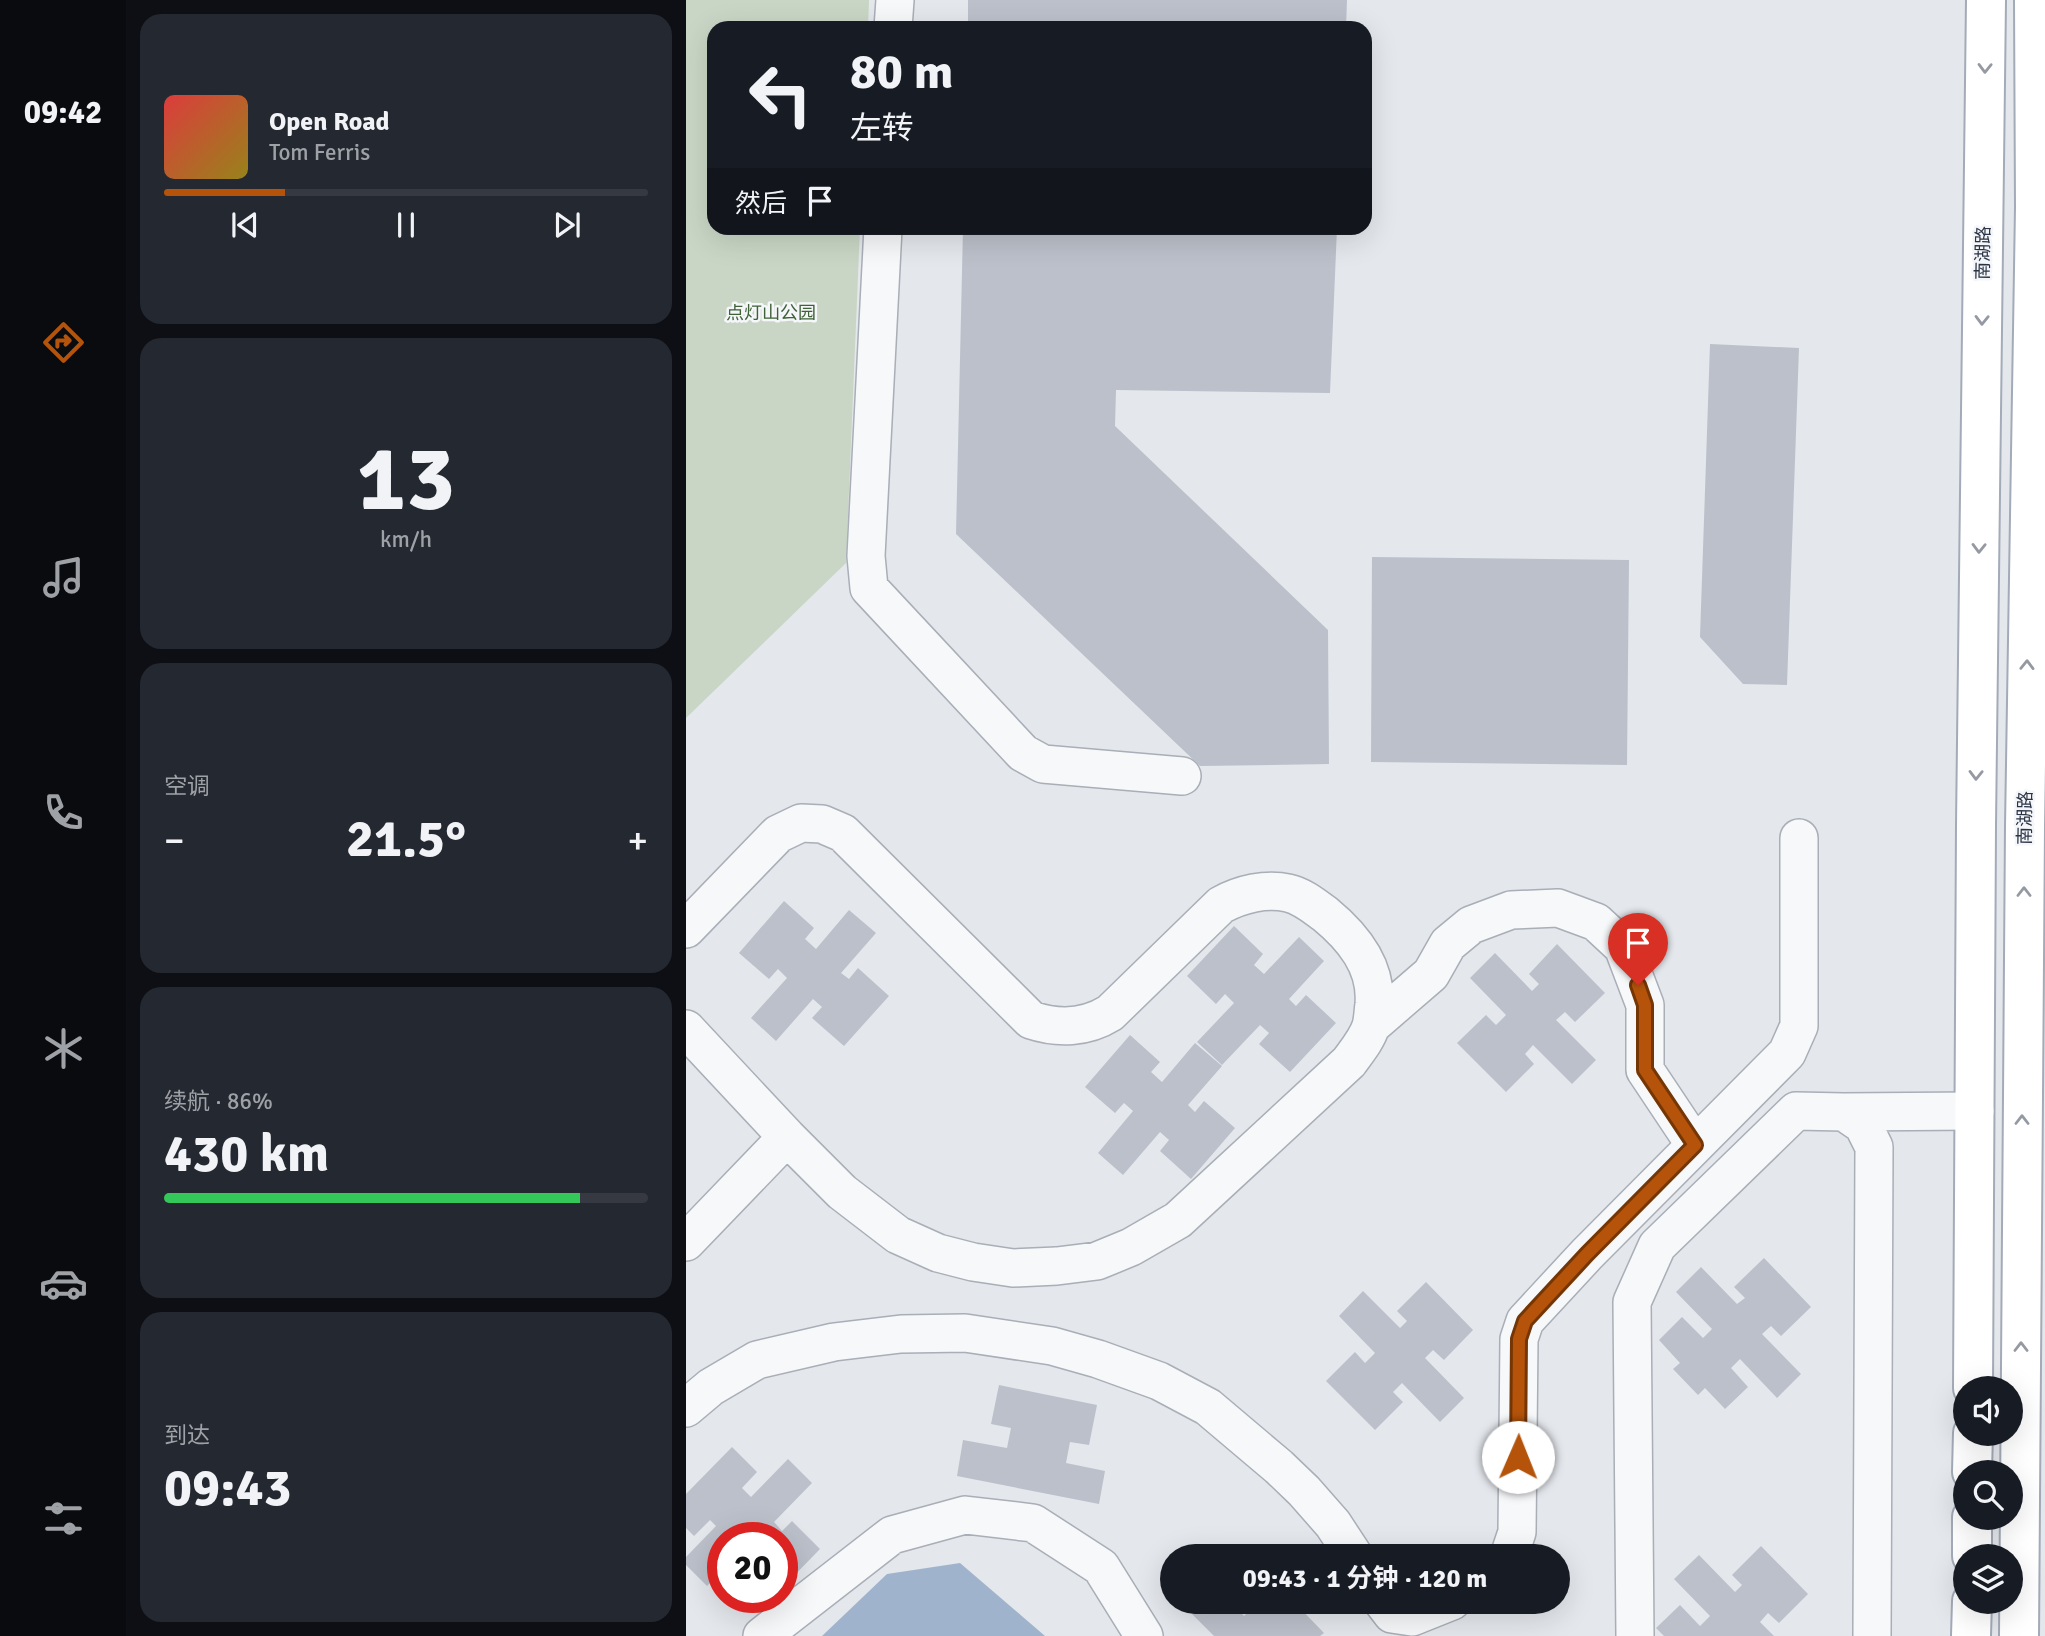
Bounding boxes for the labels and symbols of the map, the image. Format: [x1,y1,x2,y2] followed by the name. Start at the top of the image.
[1977,63,1993,74] one-way arrow
[1972,226,1994,280] street label: 南湖路
[726,302,816,324] park label: 点灯山公园
[1974,315,1990,326] one-way arrow
[1971,543,1987,553] one-way arrow
[2020,659,2035,670] one-way arrow
[1968,770,1984,781] one-way arrow
[2014,791,2036,845] street label: 南湖路
[2016,887,2032,897] one-way arrow
[1608,913,1668,985] pin
[2015,1114,2030,1125] one-way arrow
[2013,1342,2029,1352] one-way arrow
[1481,1420,1555,1494] position arrow
[707,1522,798,1613] speed limit sign: 20

